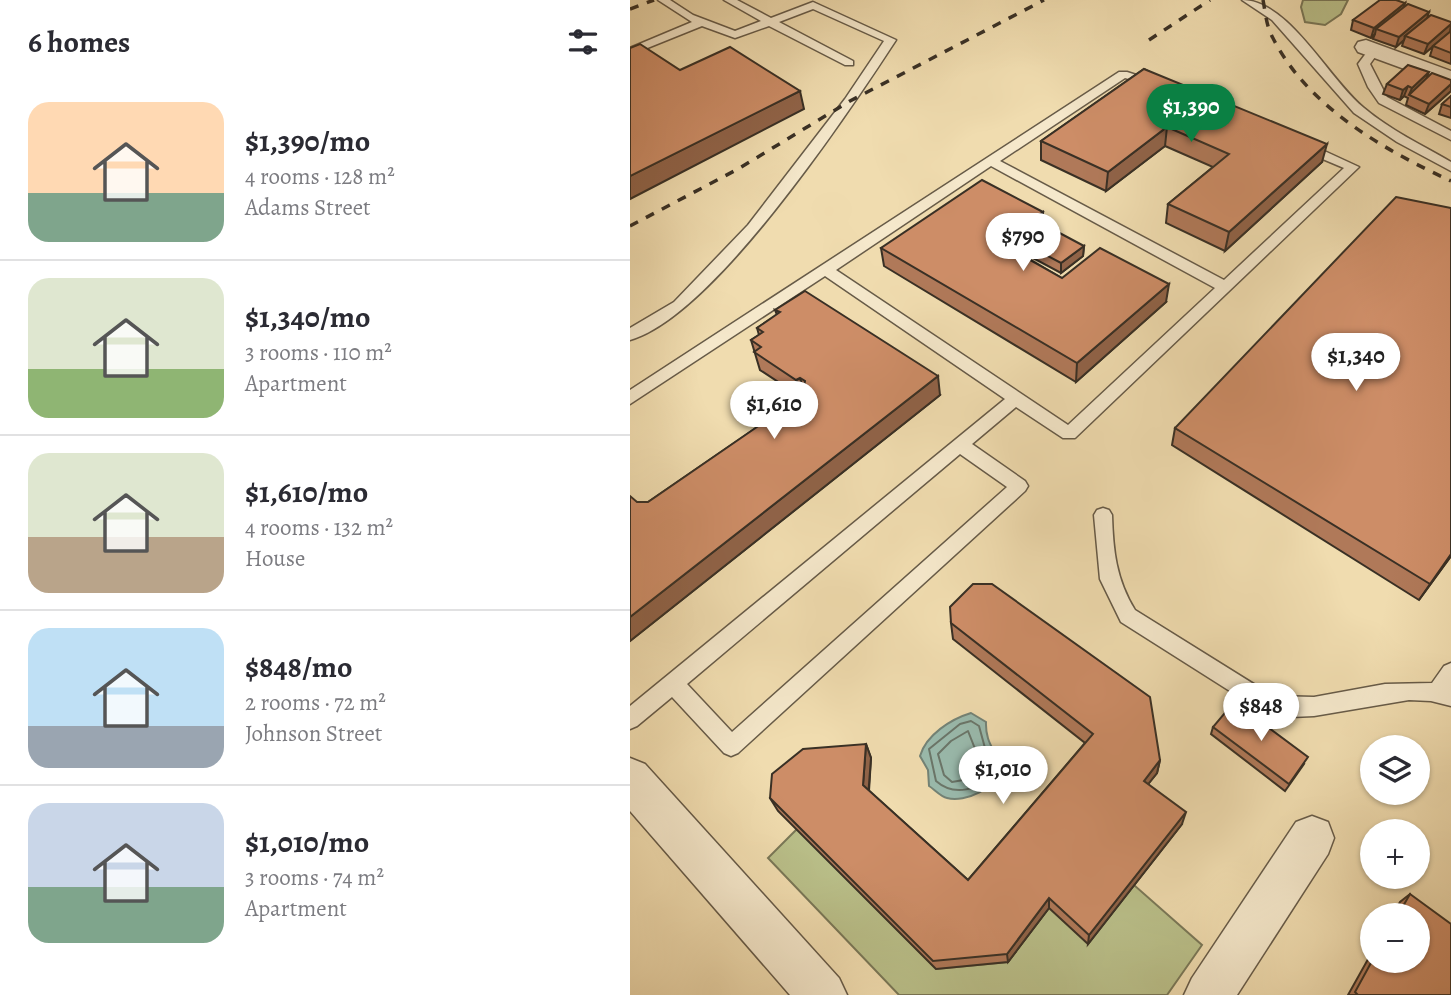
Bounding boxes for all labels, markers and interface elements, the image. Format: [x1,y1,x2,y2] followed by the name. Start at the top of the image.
[28,22,130,62] text: 6 homes
[564,23,602,61] icon: filters
[1134,85,1248,144] pin: $1,390
[1162,91,1220,122] text: $1,390
[245,121,370,161] text: $1,390/mo
[84,130,168,214] icon: home
[245,161,395,192] text: 4 rooms · 128 m²
[245,192,371,223] text: Adams Street
[982,214,1064,273] pin: $790
[1002,220,1044,251] text: $790
[245,297,370,337] text: $1,340/mo
[84,306,168,390] icon: home
[1299,334,1413,393] pin: $1,340
[245,337,392,368] text: 3 rooms · 110 m²
[1327,340,1385,371] text: $1,340
[245,368,347,399] text: Apartment
[717,382,831,441] pin: $1,610
[746,388,802,419] text: $1,610
[245,472,368,512] text: $1,610/mo
[84,481,168,565] icon: home
[245,512,393,543] text: 4 rooms · 132 m²
[245,543,305,574] text: House
[245,647,352,687] text: $848/mo
[84,656,168,740] icon: home
[1220,684,1302,743] pin: $848
[245,687,386,718] text: 2 rooms · 72 m²
[1239,690,1283,721] text: $848
[245,718,382,749] text: Johnson Street
[1360,735,1430,973] map controls
[1360,735,1430,805] button: layers
[946,746,1060,806] pin: $1,010
[975,753,1031,784] text: $1,010
[1360,819,1430,889] button: +
[245,822,369,862] text: $1,010/mo
[84,831,168,915] icon: home
[245,862,384,893] text: 3 rooms · 74 m²
[245,893,347,924] text: Apartment
[1360,903,1430,973] button: −

